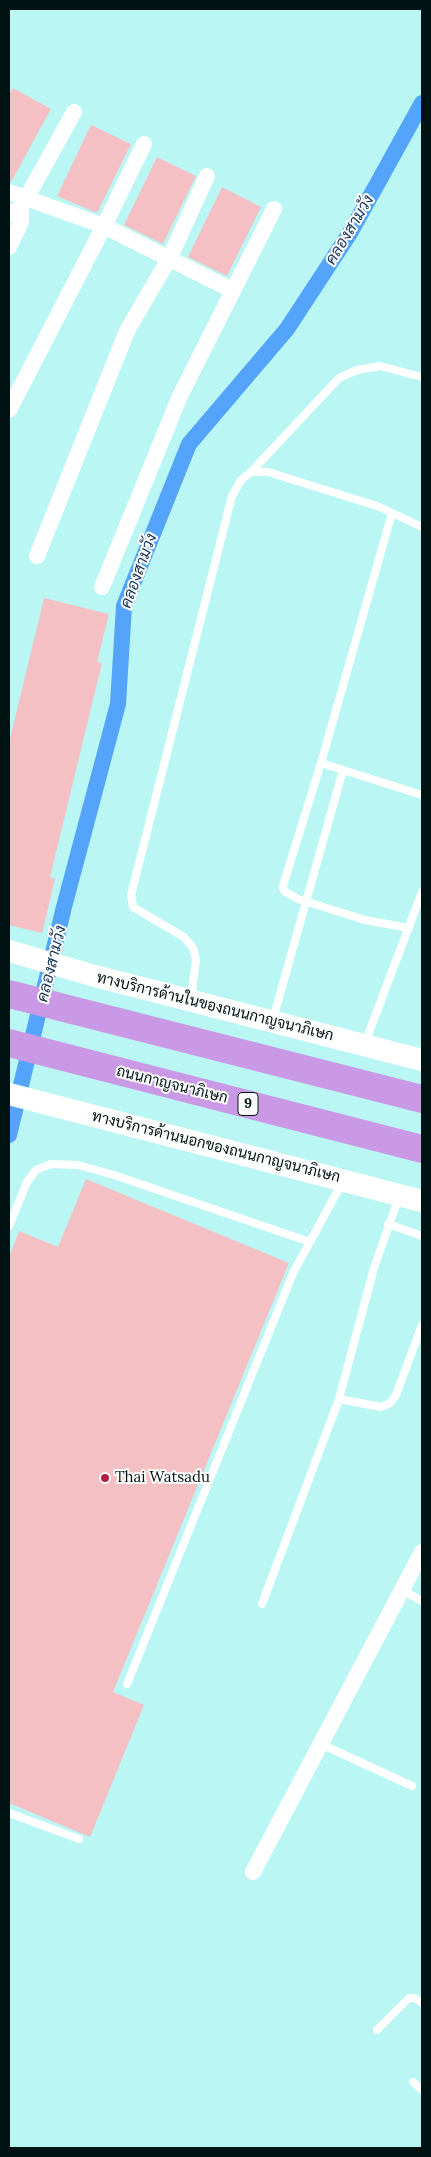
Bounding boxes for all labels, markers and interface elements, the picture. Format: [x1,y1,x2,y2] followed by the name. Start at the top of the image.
[322,192,378,268] water label: คลองสามวัง
[117,531,161,611] water label: คลองสามวัง
[33,924,71,1004] water label: คลองสามวัง
[95,969,335,1045] street label: ทางบริการด้านในของถนนกาญจนาภิเษก
[114,1062,230,1108] street label: ถนนกาญจนาภิเษก
[238,1092,258,1116] road number: 9
[90,1107,342,1187] street label: ทางบริการด้านนอกของถนนกาญจนาภิเษก
[115,1469,210,1487] place label: Thai Watsadu
[99,1472,111,1484] marker: Thai Watsadu

